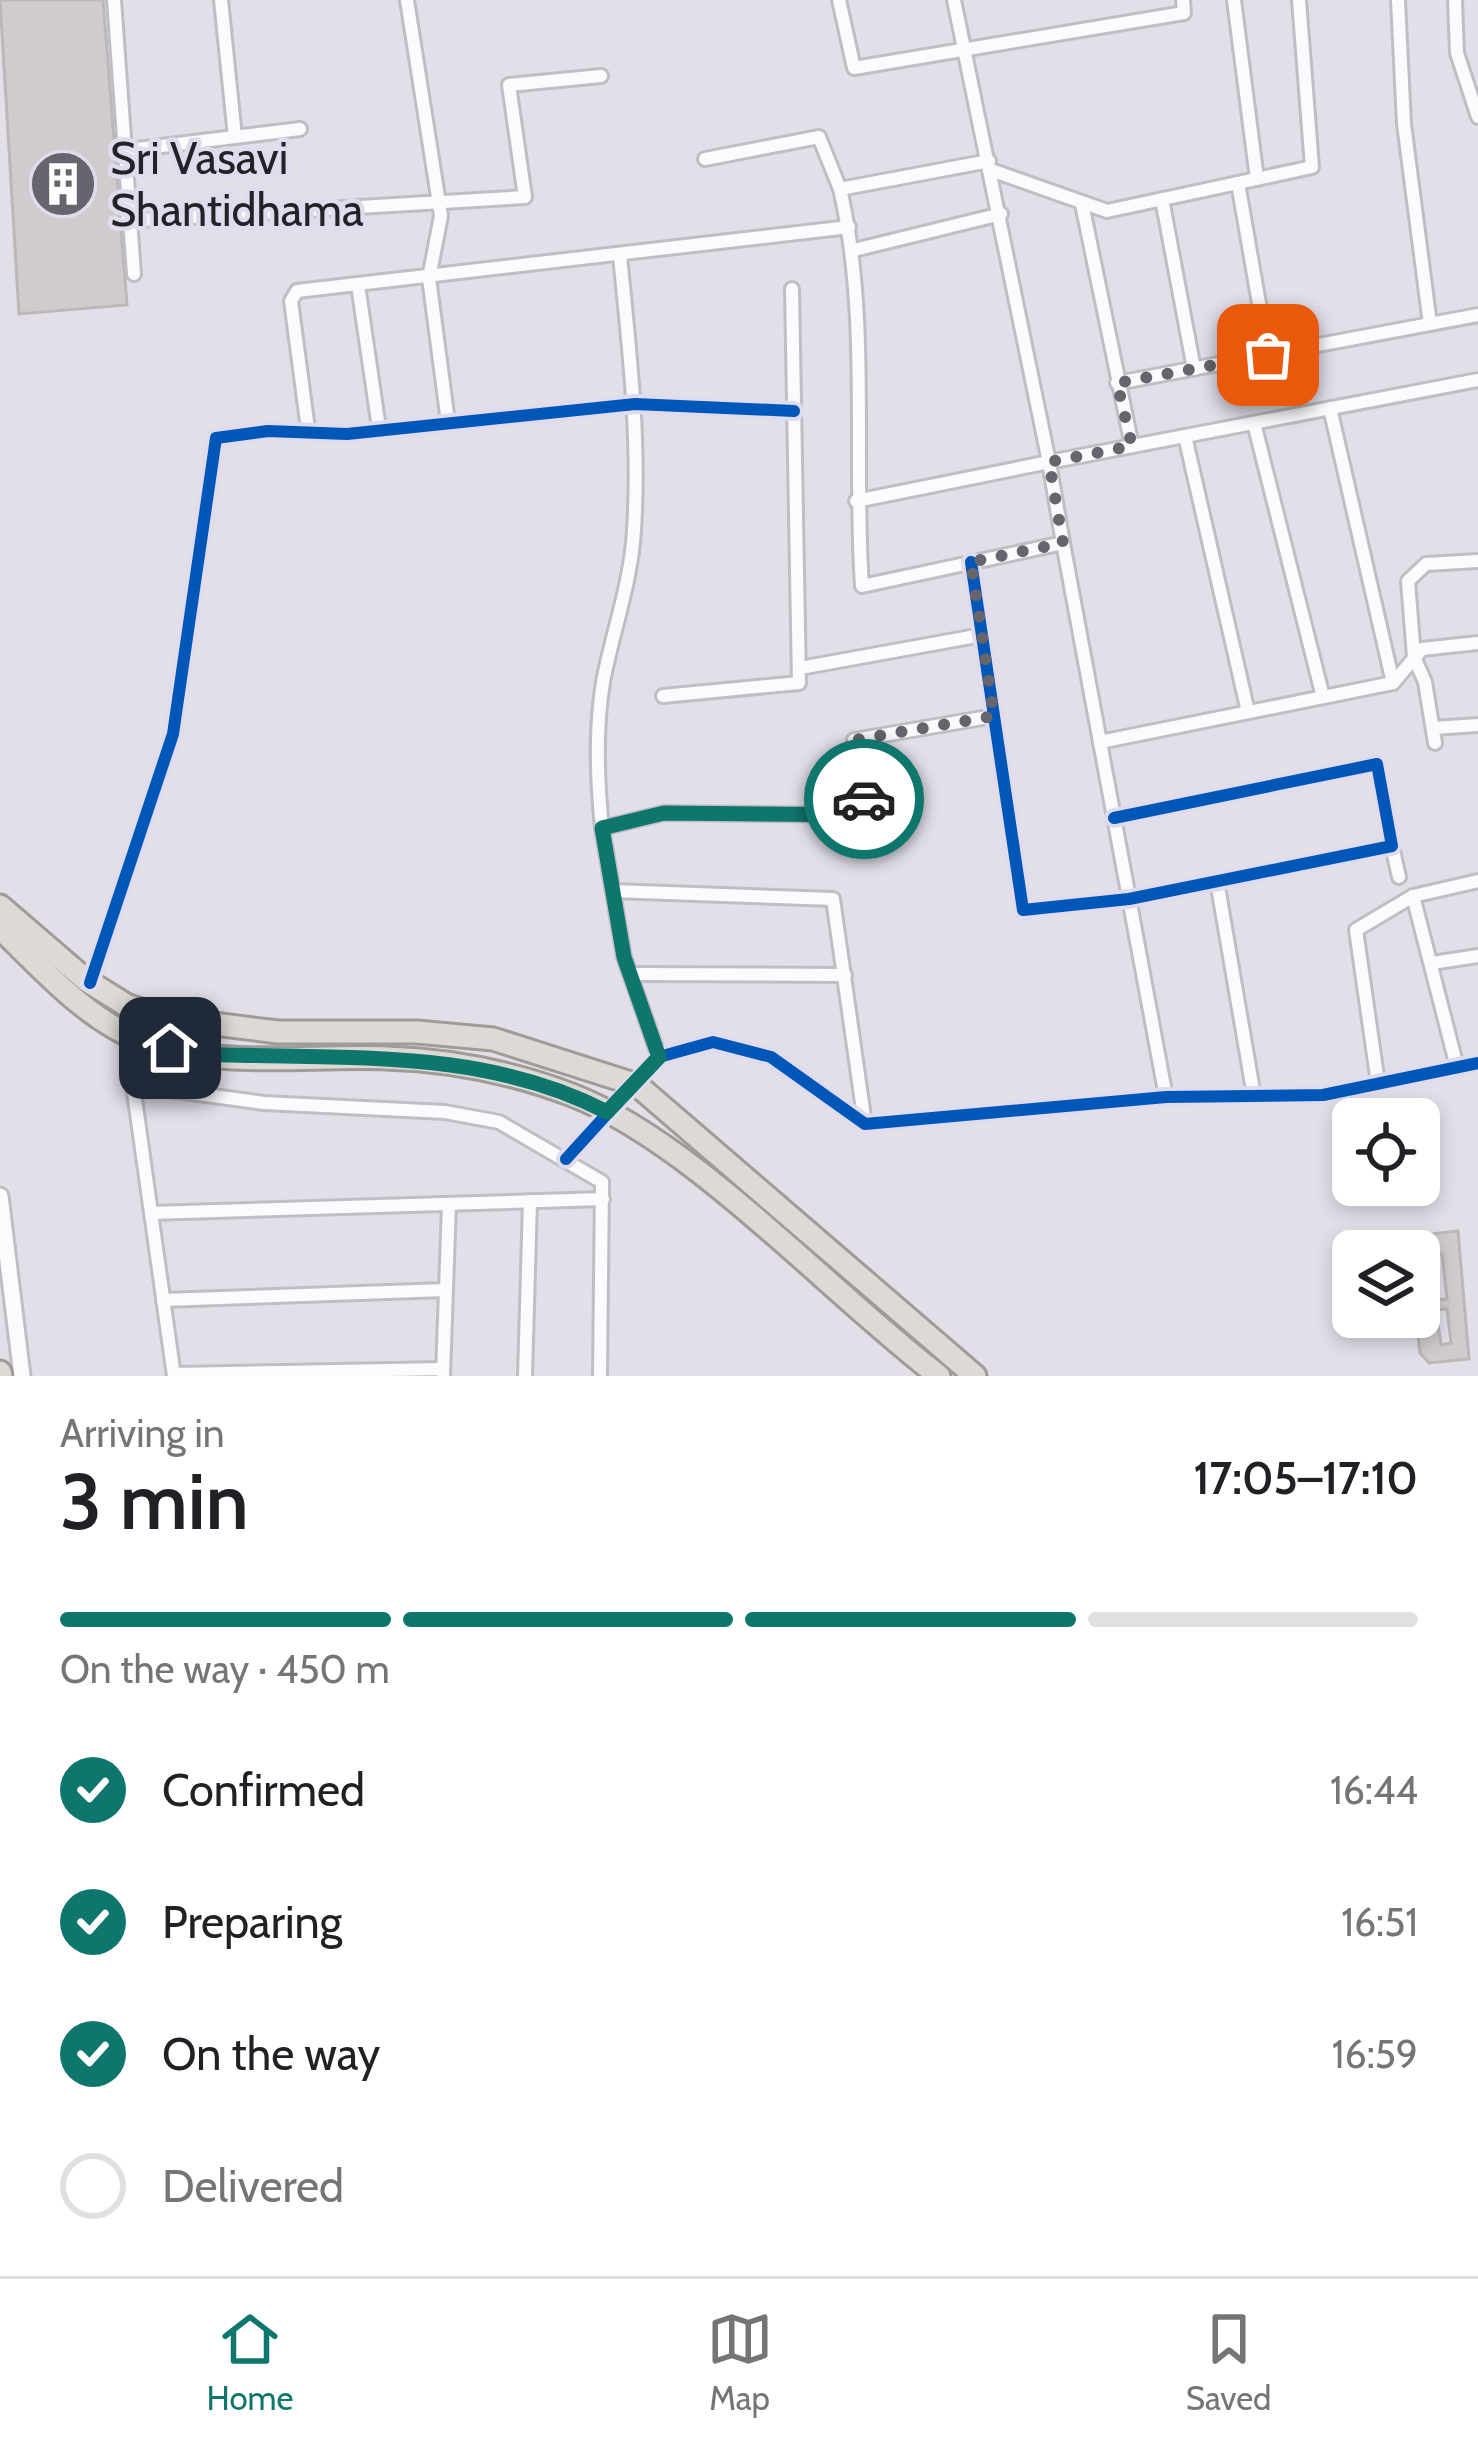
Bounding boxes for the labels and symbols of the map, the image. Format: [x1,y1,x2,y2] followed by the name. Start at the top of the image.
[110,131,364,237] place label: Sri Vasavi Shantidhama
[28,149,98,219] building icon: Sri Vasavi Shantidhama
[1217,304,1319,406] pin
[804,739,924,859] courier
[119,997,221,1099] pin

